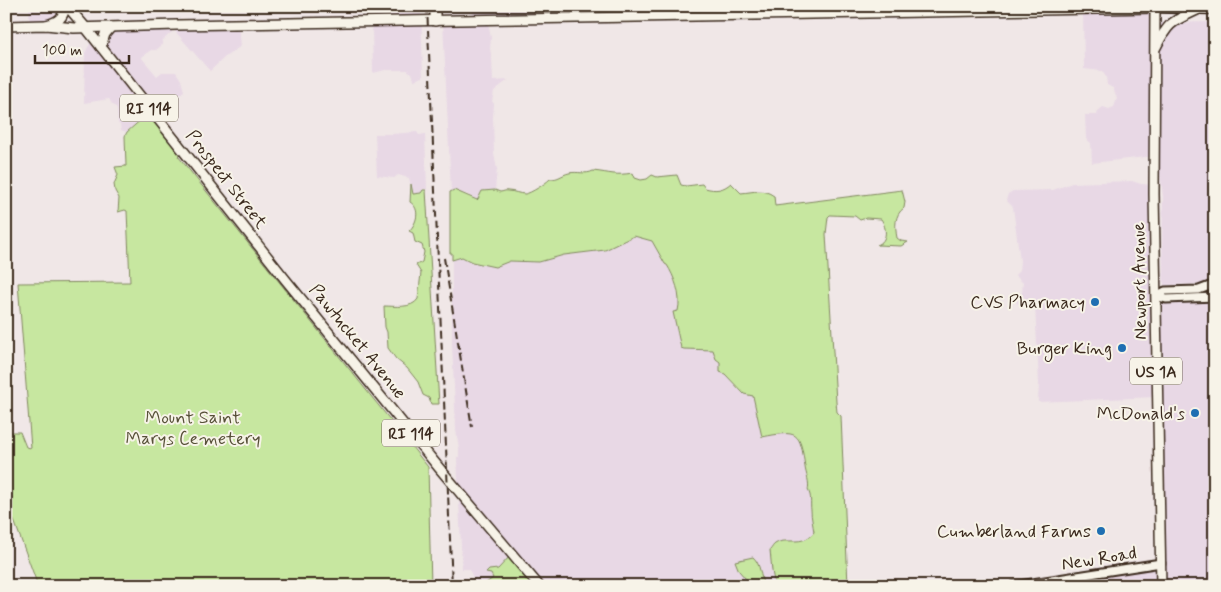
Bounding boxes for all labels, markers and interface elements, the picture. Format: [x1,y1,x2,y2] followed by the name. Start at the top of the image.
[35,32,129,64] scale bar
[42,41,82,61] text: 100 m
[120,95,178,122] road number: RI 114
[180,125,273,234] street label: Prospect Street
[1127,222,1153,340] street label: Newport Avenue
[303,279,411,404] street label: Pawtucket Avenue
[970,291,1085,315] place label: CVS Pharmacy
[1089,296,1101,308] marker: CVS Pharmacy
[1017,337,1112,362] place label: Burger King
[1116,342,1128,354] marker: Burger King
[1130,358,1182,384] road number: US 1A
[1097,402,1185,426] place label: McDonald's
[125,406,261,451] park label: Mount Saint Marys Cemetery
[1189,407,1201,419] marker: McDonald's
[382,419,440,446] road number: RI 114
[937,520,1091,544] place label: Cumberland Farms
[1095,525,1107,537] marker: Cumberland Farms
[1060,541,1138,577] street label: New Road

